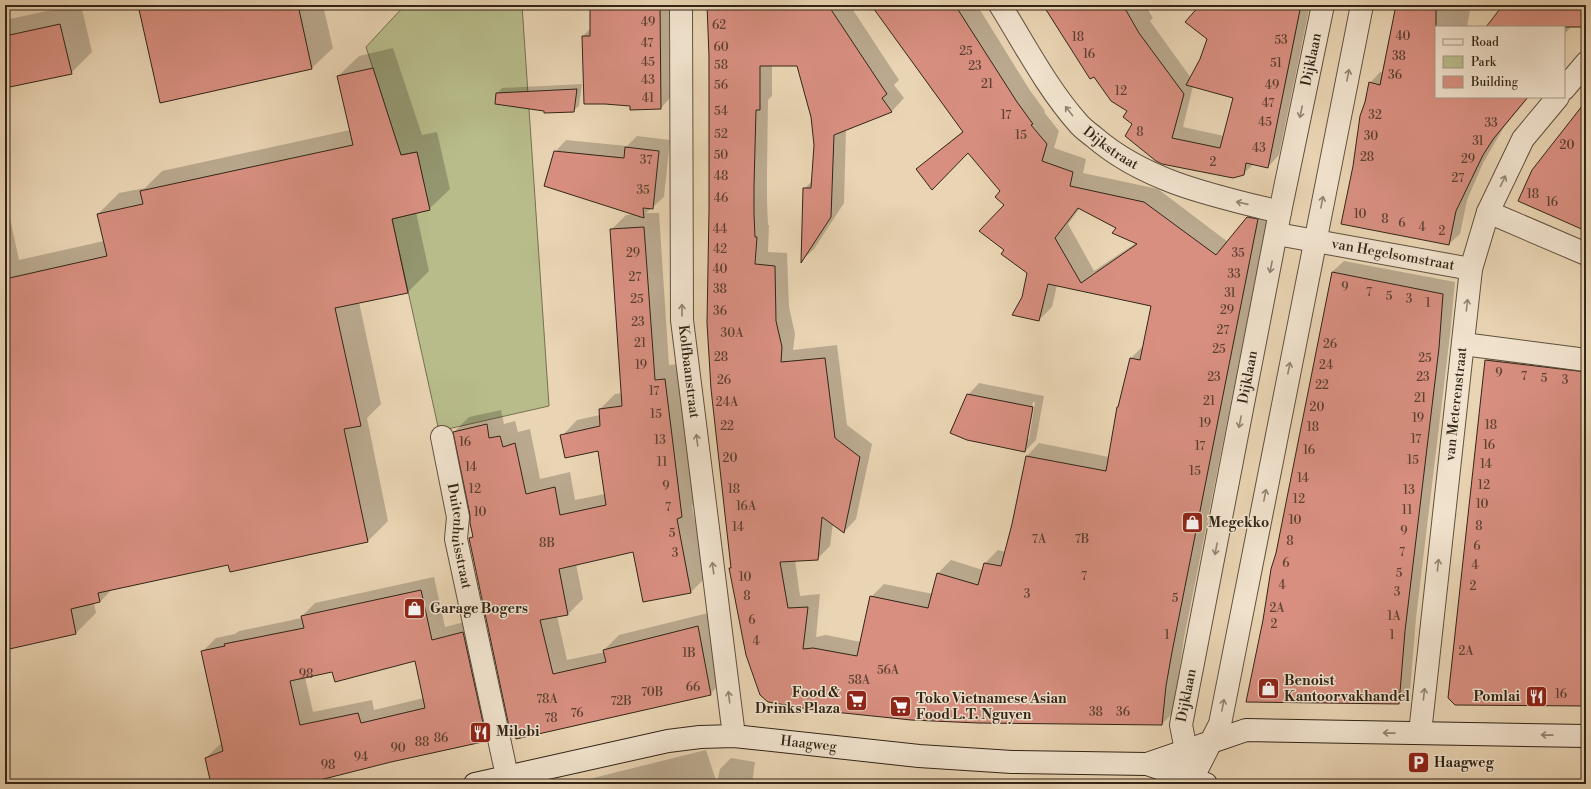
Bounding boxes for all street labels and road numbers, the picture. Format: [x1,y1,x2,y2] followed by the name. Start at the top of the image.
[1297,31,1326,88] street label: Dijklaan
[1079,123,1141,174] street label: Dijkstraat
[1329,235,1456,275] street label: van Hegelsomstraat
[674,324,703,419] street label: Kolfbaanstraat
[1441,346,1471,463] street label: van Meterenstraat
[1234,349,1262,405] street label: Dijklaan
[442,482,476,591] street label: Duitenhuisstraat
[1173,667,1201,724] street label: Dijklaan
[779,732,838,756] street label: Haagweg

